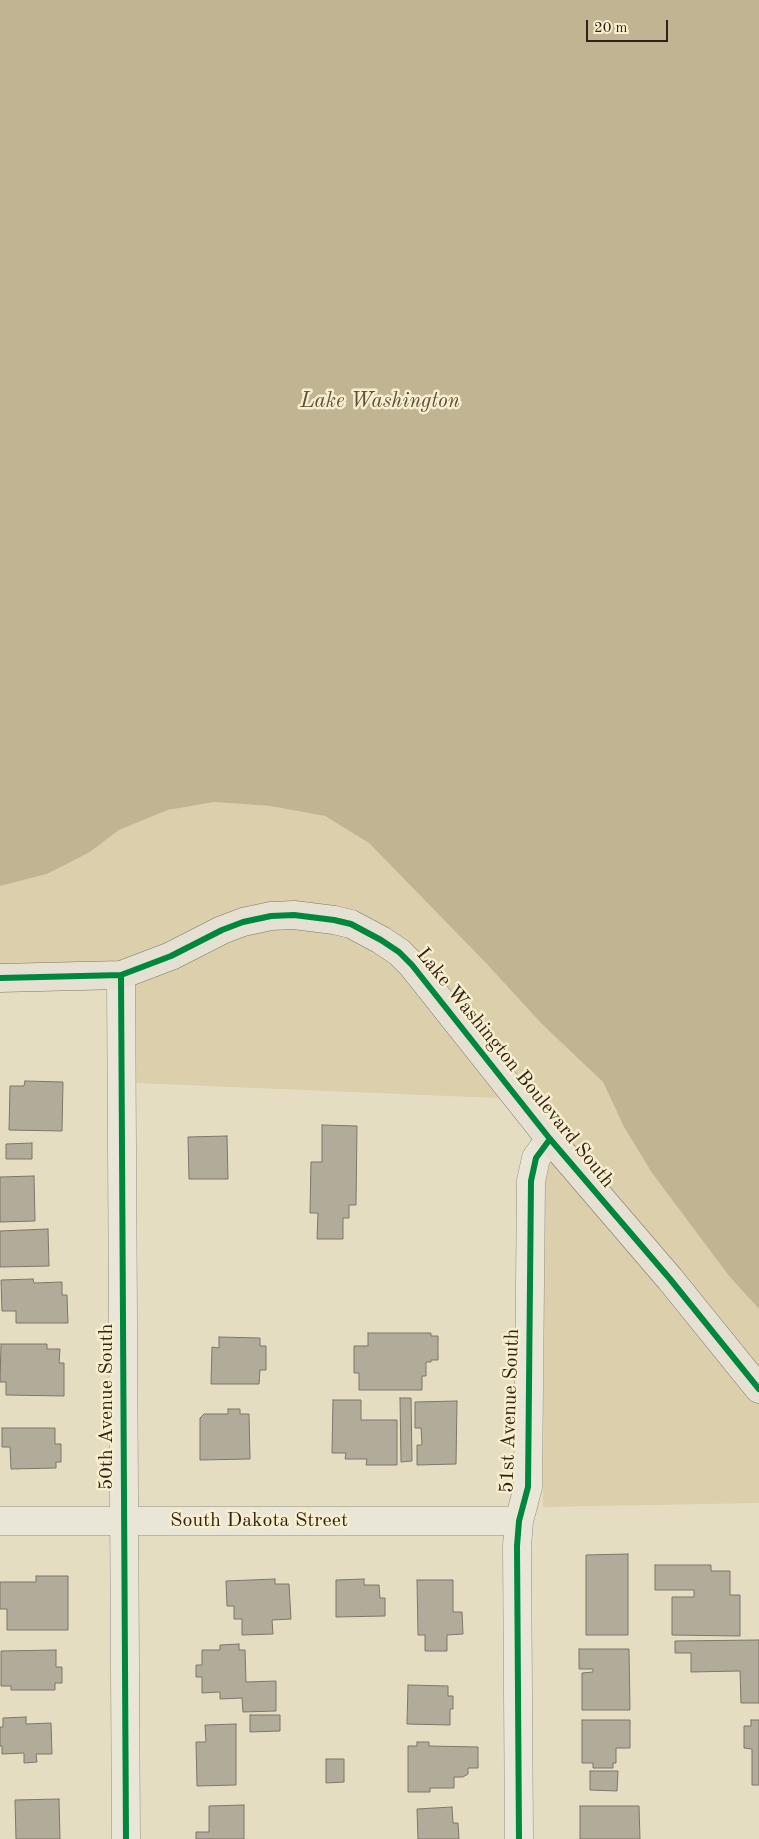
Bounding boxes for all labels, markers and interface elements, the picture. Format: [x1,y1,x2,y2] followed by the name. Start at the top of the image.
[589,10,672,42] scale bar
[594,21,628,36] text: 20 m
[300,388,460,414] water label: Lake Washington
[411,943,619,1193] street label: Lake Washington Boulevard South
[95,1324,119,1490] street label: 50th Avenue South
[495,1328,525,1494] street label: 51st Avenue South
[170,1509,348,1533] street label: South Dakota Street

